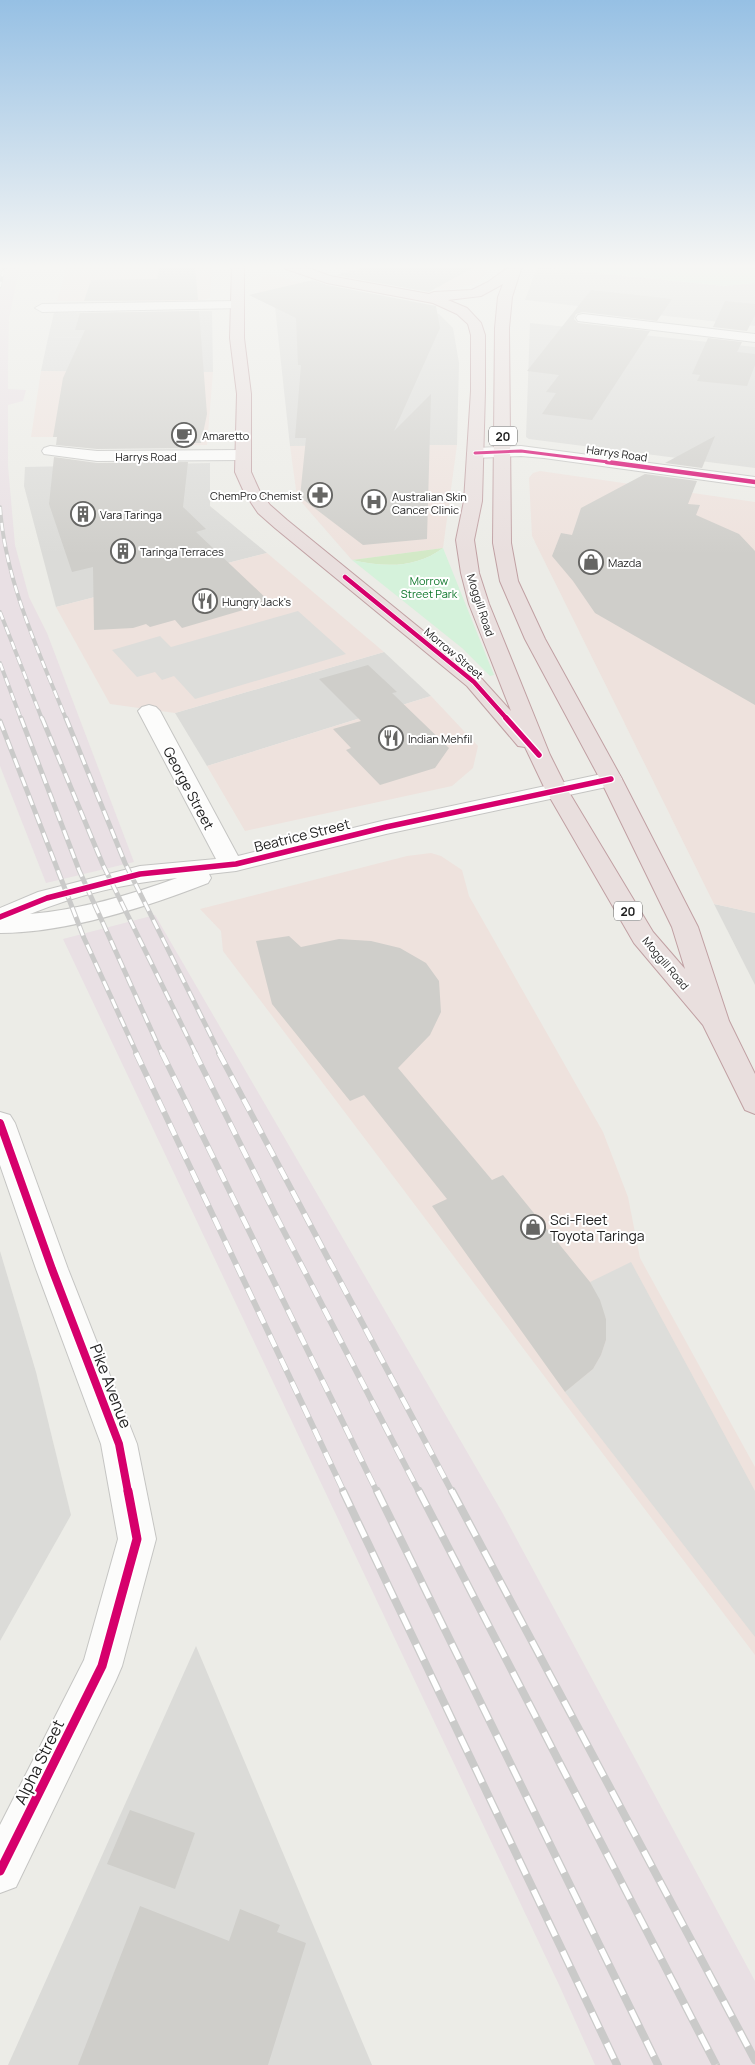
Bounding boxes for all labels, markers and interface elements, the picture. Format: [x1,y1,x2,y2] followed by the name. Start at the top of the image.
[171,422,197,448] cafe icon: Amaretto
[489,426,517,446] road number: 20
[202,428,250,443] place label: Amaretto
[586,441,648,465] street label: Harrys Road
[115,449,177,464] street label: Harrys Road
[307,482,333,508] pharmacy icon: ChemPro Chemist
[210,488,302,503] place label: ChemPro Chemist
[361,489,387,515] hospital icon: Australian Skin Cancer Clinic
[392,489,467,517] place label: Australian Skin Cancer Clinic
[70,501,96,527] building icon: Vara Taringa
[100,507,162,522] place label: Vara Taringa
[110,538,136,564] building icon: Taringa Terraces
[140,544,224,559] place label: Taringa Terraces
[578,549,604,575] shop icon: Mazda
[608,555,641,570] place label: Mazda
[464,572,498,638] street label: Moggill Road
[401,573,458,601] park label: Morrow Street Park
[192,588,218,614] restaurant icon: Hungry Jack's
[222,594,291,609] place label: Hungry Jack's
[421,624,487,682] street label: Morrow Street
[378,725,404,751] restaurant icon: Indian Mehfil
[408,731,472,746] place label: Indian Mehfil
[159,743,219,833] street label: George Street
[252,814,352,856] street label: Beatrice Street
[614,901,642,920] road number: 20
[639,933,693,993] street label: Moggill Road
[550,1210,645,1245] place label: Sci-Fleet Toyota Taringa
[520,1214,546,1240] shop icon: Sci-Fleet Toyota Taringa
[85,1341,137,1431] street label: Pike Avenue
[9,1716,69,1808] street label: Alpha Street

